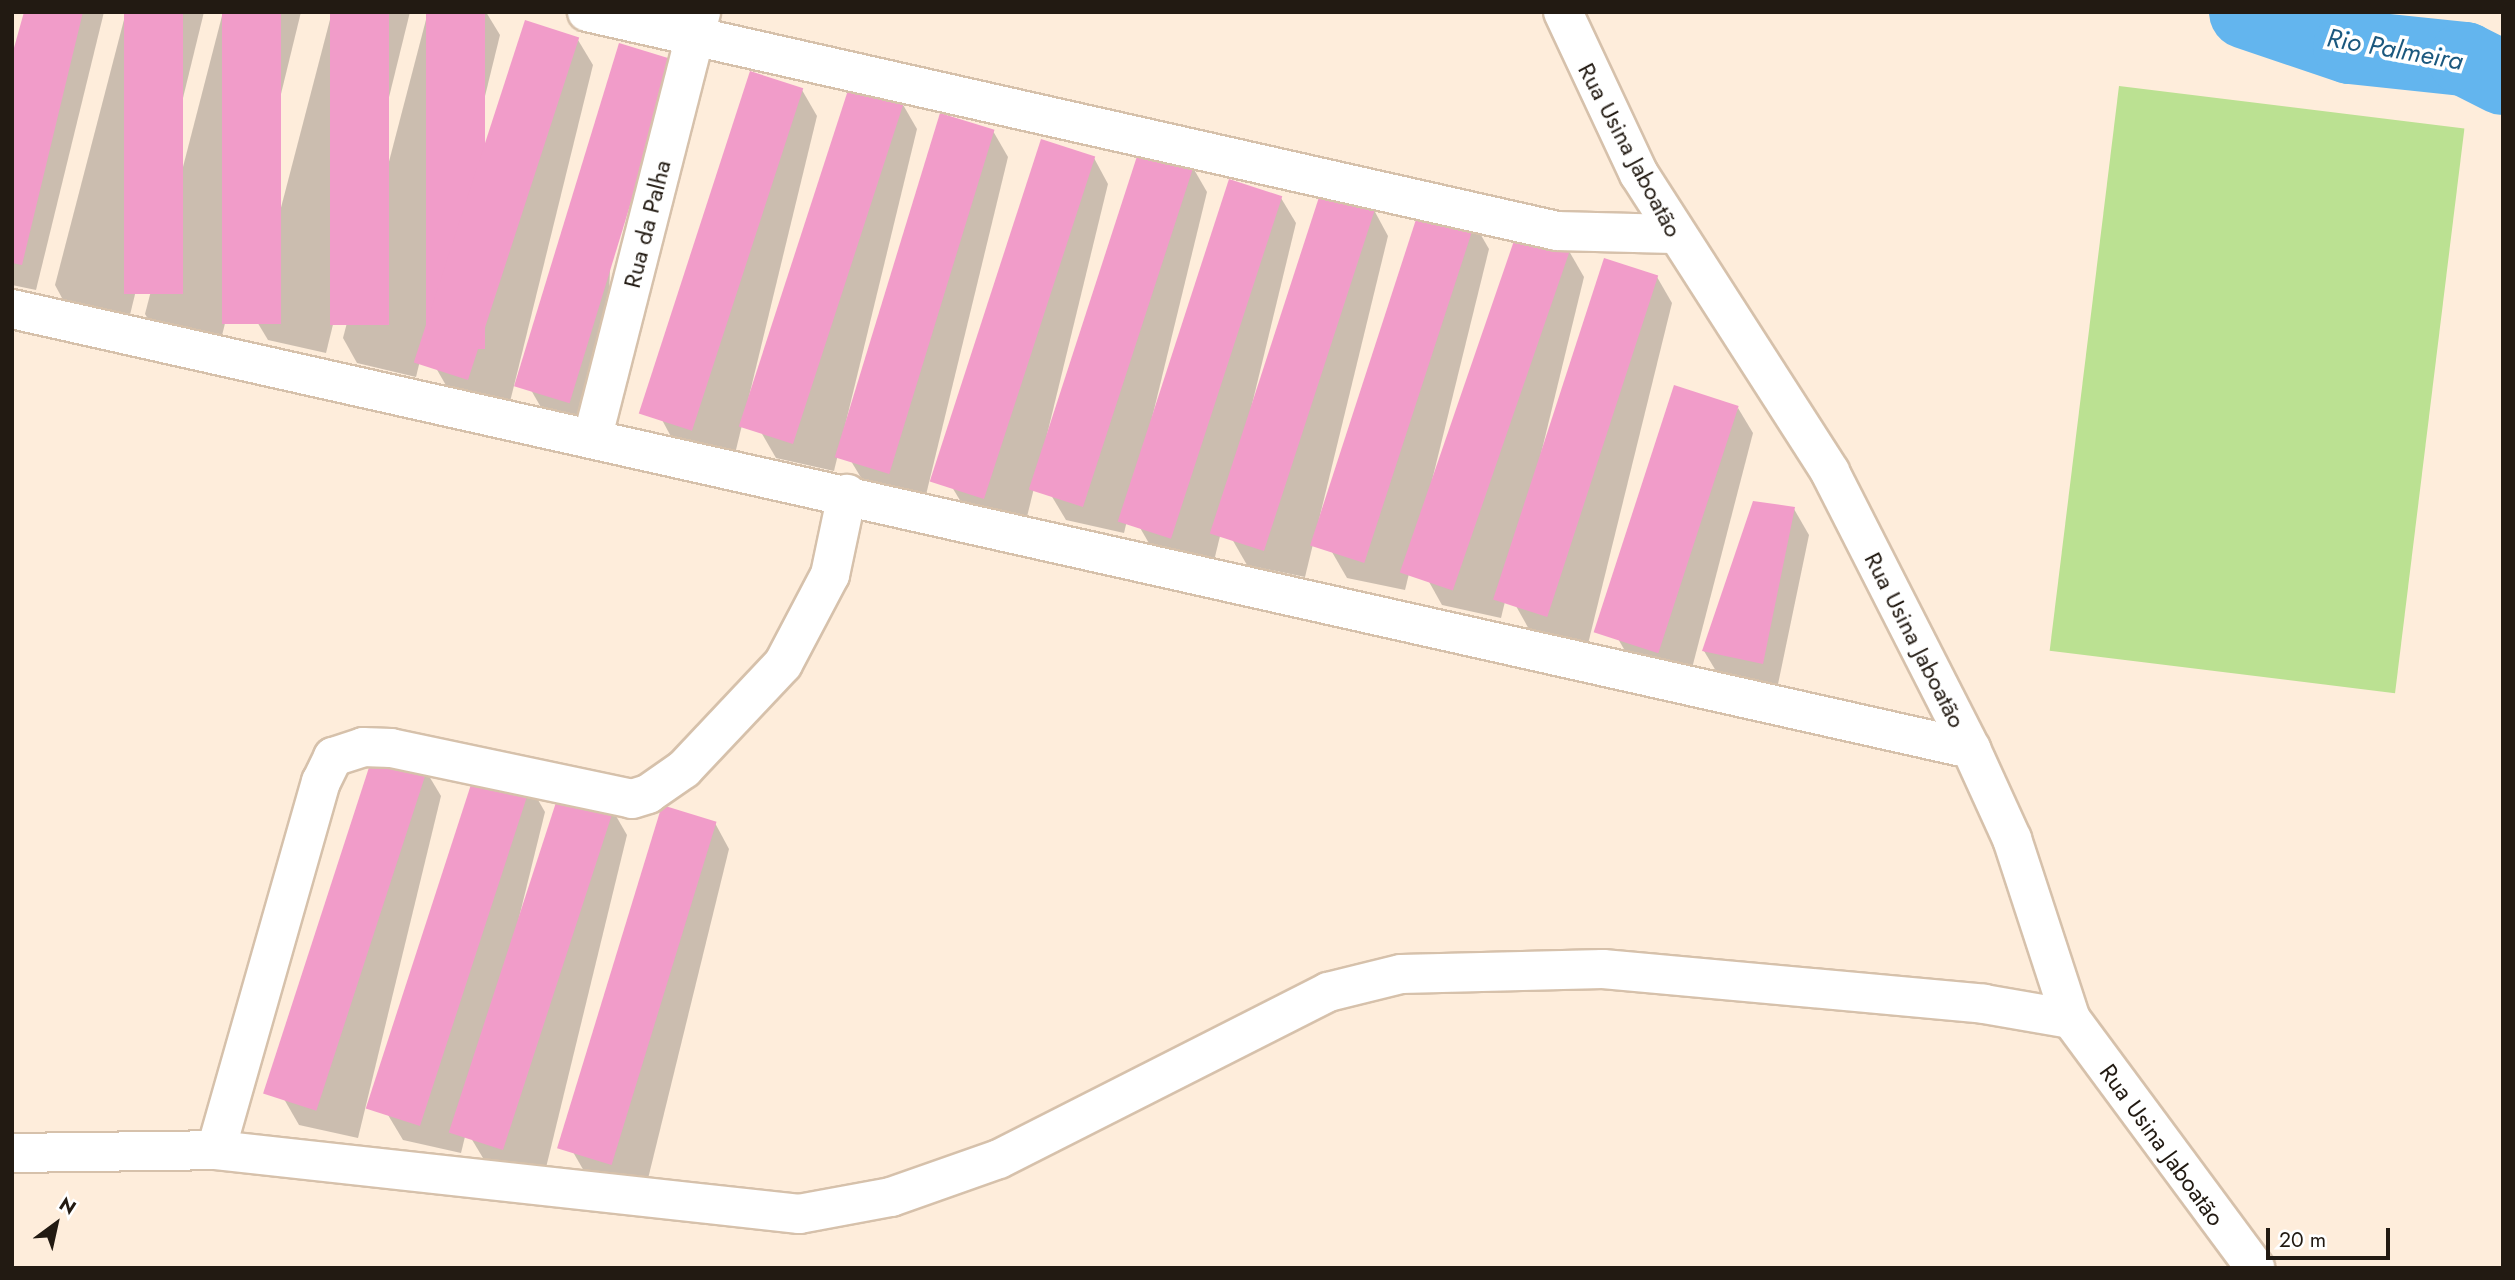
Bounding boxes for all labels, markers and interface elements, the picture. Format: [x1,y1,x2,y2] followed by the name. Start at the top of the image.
[2324,23,2466,77] water label: Rio Palmeira
[1572,58,1688,242] street label: Rua Usina Jaboatão
[617,157,677,291] street label: Rua da Palha
[1858,547,1972,733] street label: Rua Usina Jaboatão
[2094,1058,2230,1232] street label: Rua Usina Jaboatão
[21,1189,91,1259] north arrow
[54,1191,81,1221] text: N
[2270,1214,2394,1258] scale bar
[2279,1225,2326,1255] text: 20 m

